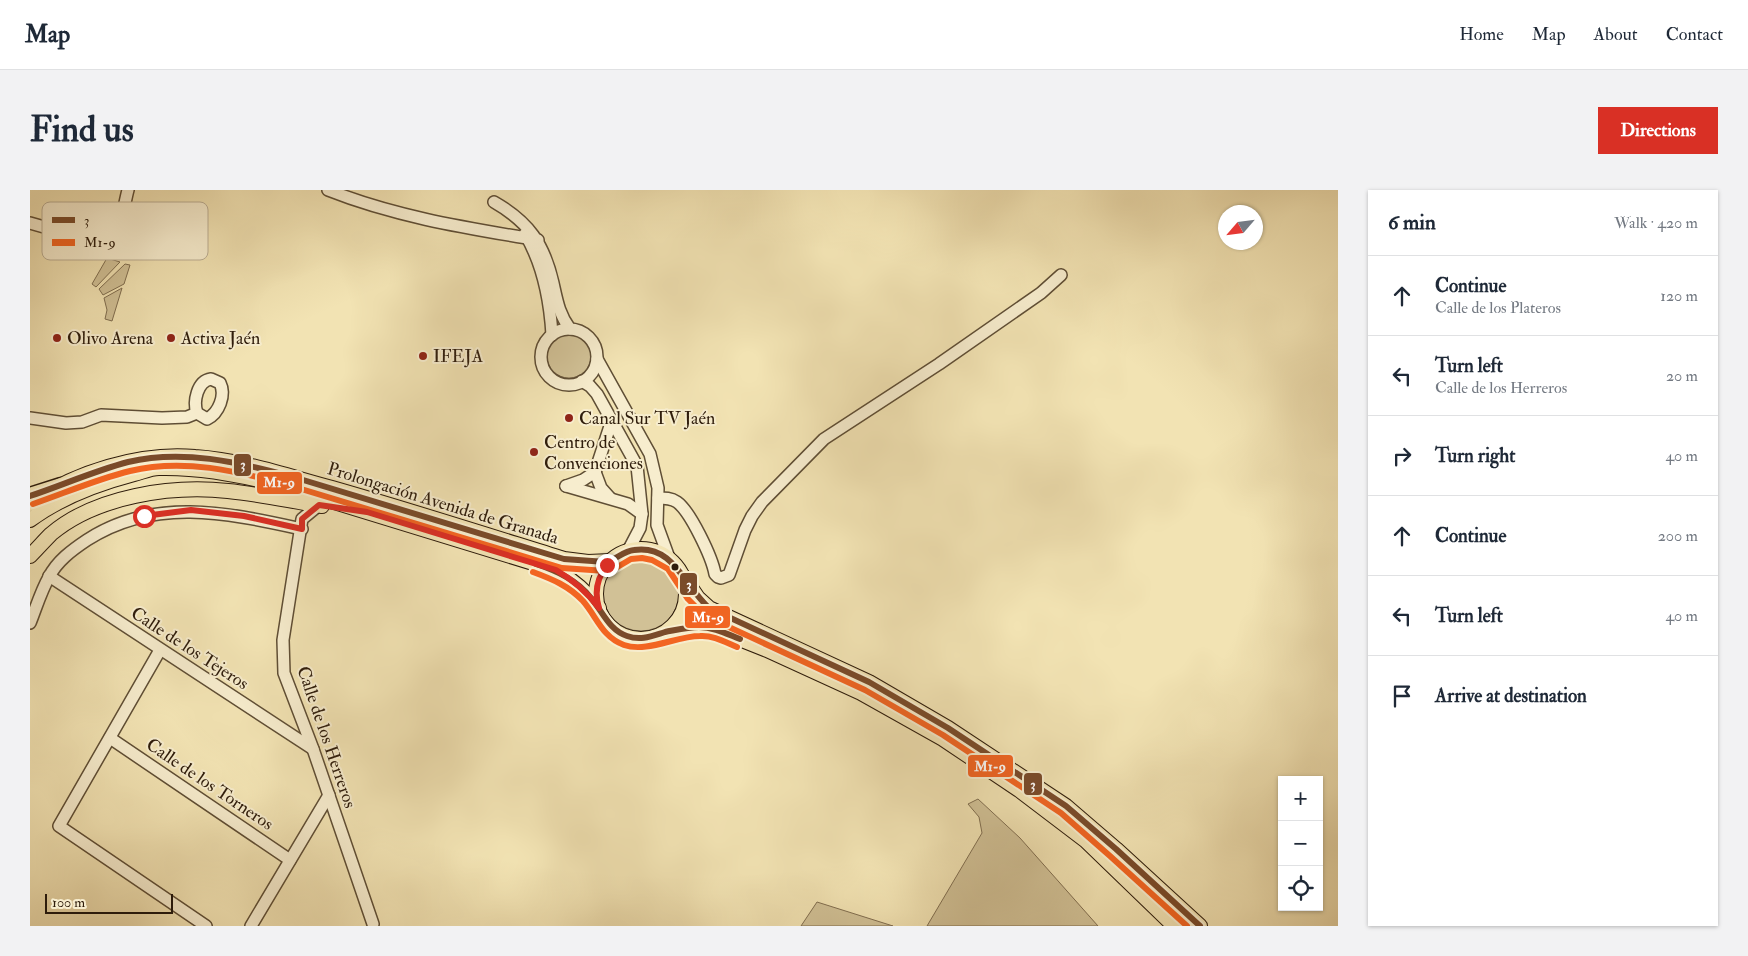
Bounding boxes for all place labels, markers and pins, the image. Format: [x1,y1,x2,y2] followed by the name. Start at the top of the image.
[67,327,154,350] place label: Olivo Arena
[180,327,260,350] place label: Activa Jaén
[51,332,63,344] marker: Olivo Arena
[165,332,177,344] marker: Activa Jaén
[433,345,484,368] place label: IFEJA
[417,350,429,362] marker: IFEJA
[579,407,715,430] place label: Canal Sur TV Jaén
[563,412,575,424] marker: Canal Sur TV Jaén
[544,431,643,475] place label: Centro de Convenciones
[528,446,540,458] marker: Centro de Convenciones
[670,562,680,572] unlabelled marker

